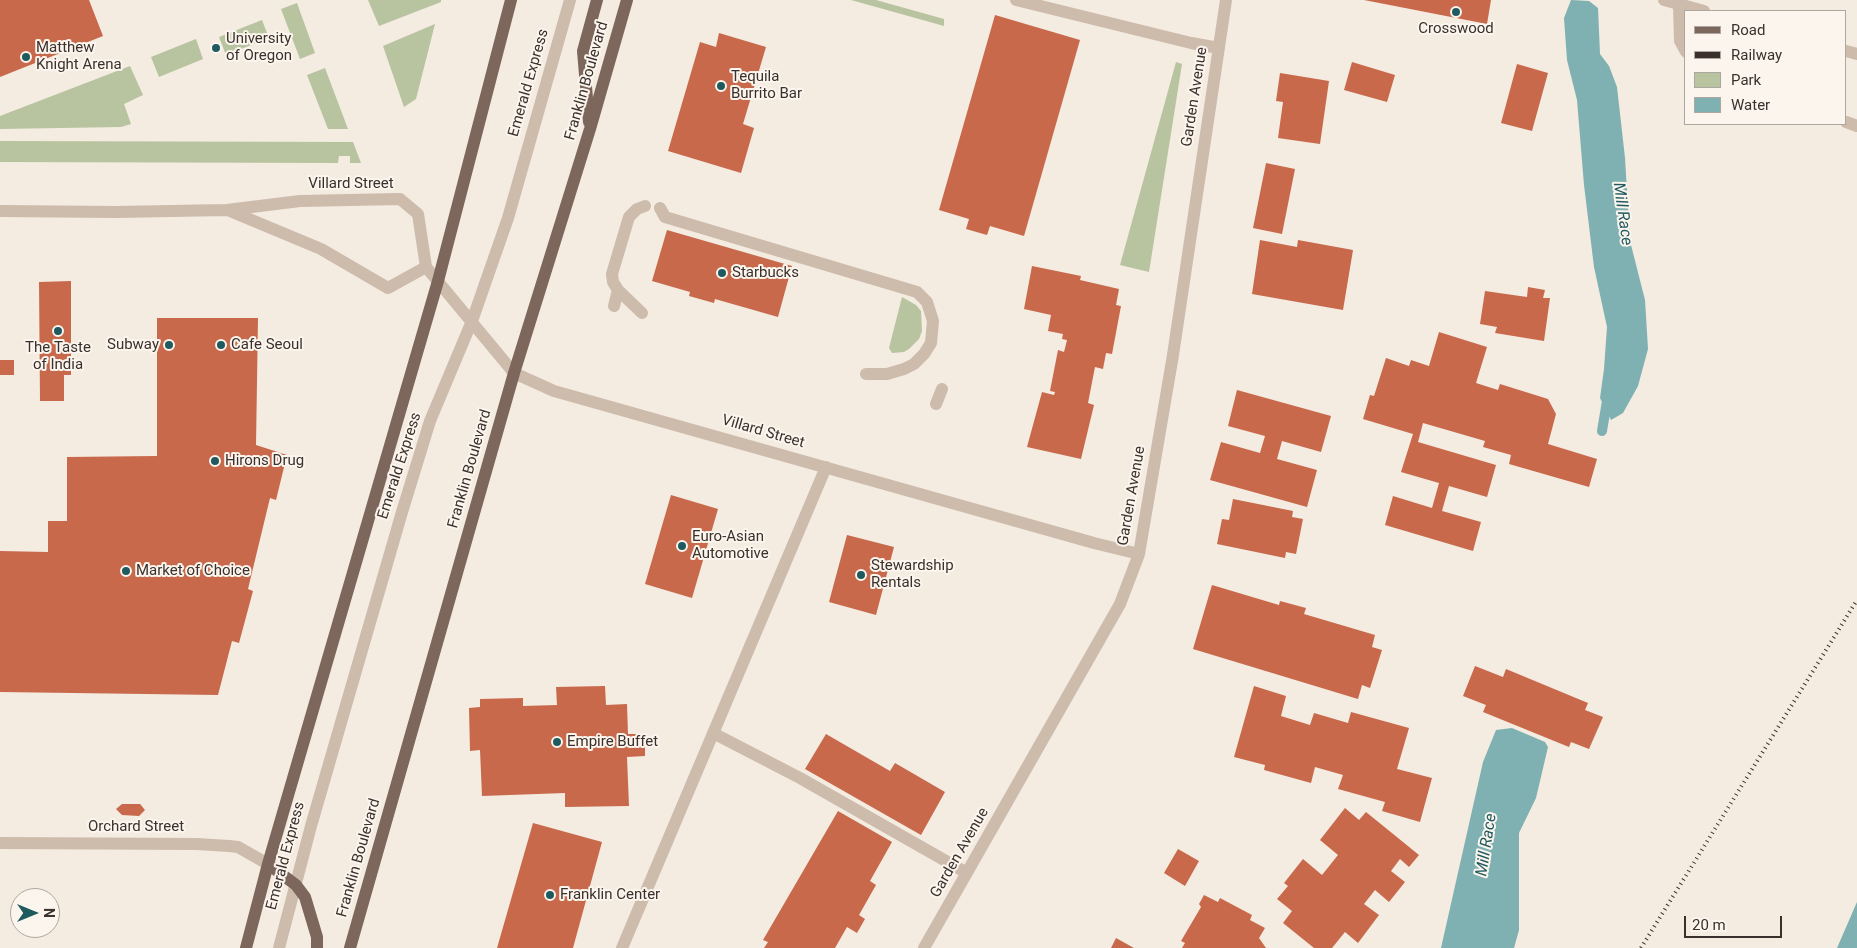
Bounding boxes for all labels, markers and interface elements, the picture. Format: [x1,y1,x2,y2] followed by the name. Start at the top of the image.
[1450,6,1462,18] marker: Crosswood
[1684,10,1847,125] legend
[561,20,613,142] street label: Franklin Boulevard
[1418,20,1494,38] place label: Crosswood
[1731,21,1765,39] text: Road
[505,27,553,139] street label: Emerald Express
[226,30,292,65] place label: University of Oregon
[36,39,122,74] place label: Matthew Knight Arena
[210,42,222,54] marker: University of Oregon
[1178,46,1212,148] street label: Garden Avenue
[1731,46,1782,64] text: Railway
[20,51,32,63] marker: Matthew Knight Arena
[731,68,802,103] place label: Tequila Burrito Bar
[1731,71,1761,89] text: Park
[715,80,727,92] marker: Tequila Burrito Bar
[1731,96,1770,114] text: Water
[308,175,394,193] street label: Villard Street
[1608,181,1636,247] water label: Mill Race
[732,264,799,282] place label: Starbucks
[716,267,728,279] marker: Starbucks
[52,325,64,337] marker: The Taste of India
[107,336,159,354] place label: Subway
[231,336,303,354] place label: Cafe Seoul
[25,339,91,374] place label: The Taste of India
[163,339,175,351] marker: Subway
[215,339,227,351] marker: Cafe Seoul
[444,408,496,530] street label: Franklin Boulevard
[374,410,426,522] street label: Emerald Express
[719,412,807,452] street label: Villard Street
[1114,445,1150,547] street label: Garden Avenue
[225,452,304,470] place label: Hirons Drug
[209,455,221,467] marker: Hirons Drug
[692,528,769,563] place label: Euro-Asian Automotive
[676,540,688,552] marker: Euro-Asian Automotive
[871,557,954,592] place label: Stewardship Rentals
[136,562,250,580] place label: Market of Choice
[120,565,132,577] marker: Market of Choice
[855,569,867,581] marker: Stewardship Rentals
[567,733,658,751] place label: Empire Buffet
[551,736,563,748] marker: Empire Buffet
[333,797,385,919] street label: Franklin Boulevard
[263,800,309,912] street label: Emerald Express
[927,805,993,901] street label: Garden Avenue
[1473,812,1501,878] water label: Mill Race
[88,818,184,836] street label: Orchard Street
[560,886,660,904] place label: Franklin Center
[10,888,60,938] north arrow
[544,889,556,901] marker: Franklin Center
[1687,906,1784,938] scale bar
[41,908,57,918] text: N
[1692,916,1726,934] text: 20 m

